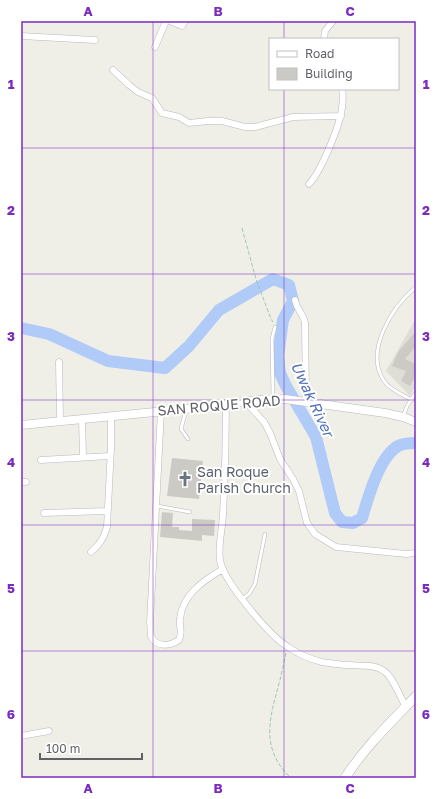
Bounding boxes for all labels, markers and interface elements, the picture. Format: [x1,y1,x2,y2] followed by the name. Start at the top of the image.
[83,3,93,19] text: A
[213,3,223,19] text: B
[345,3,355,19] text: C
[269,38,399,90] legend
[305,46,334,61] text: Road
[305,66,353,81] text: Building
[8,76,15,92] text: 1
[423,76,430,92] text: 1
[7,202,15,218] text: 2
[422,202,430,218] text: 2
[7,328,15,344] text: 3
[422,328,430,344] text: 3
[288,359,339,441] water label: Uwak River
[157,391,281,419] street label: SAN ROQUE ROAD
[7,454,15,470] text: 4
[422,454,430,470] text: 4
[197,463,291,496] place label: San Roque Parish Church
[176,470,194,488] church icon: San Roque Parish Church
[7,580,15,596] text: 5
[422,580,430,596] text: 5
[7,706,15,722] text: 6
[422,706,430,722] text: 6
[40,735,142,761] scale bar
[46,741,80,756] text: 100 m
[83,780,93,796] text: A
[213,780,223,796] text: B
[345,780,355,796] text: C

